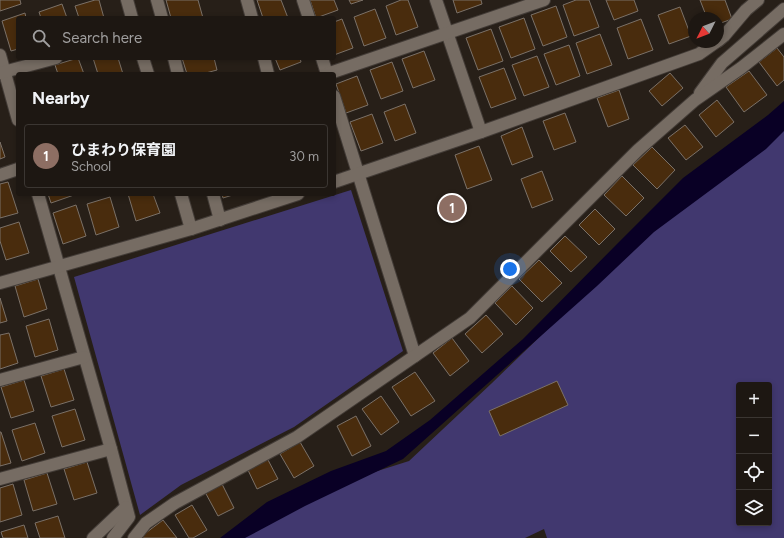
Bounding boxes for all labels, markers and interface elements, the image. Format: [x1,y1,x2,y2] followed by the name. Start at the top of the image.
[688,12,724,48] north arrow
[16,16,336,60] search box
[30,27,52,49] icon: search
[62,29,142,47] text: Search here
[32,88,90,108] text: Nearby
[71,141,176,159] text: ひまわり保育園
[43,149,49,164] text: 1
[289,149,319,164] text: 30 m
[71,159,111,174] text: School
[439,193,465,223] pin: 1
[500,259,520,279] your location
[736,382,772,526] map controls
[736,382,772,418] button: +
[736,418,772,454] button: −
[736,454,772,490] button: locate
[736,490,772,526] button: layers

